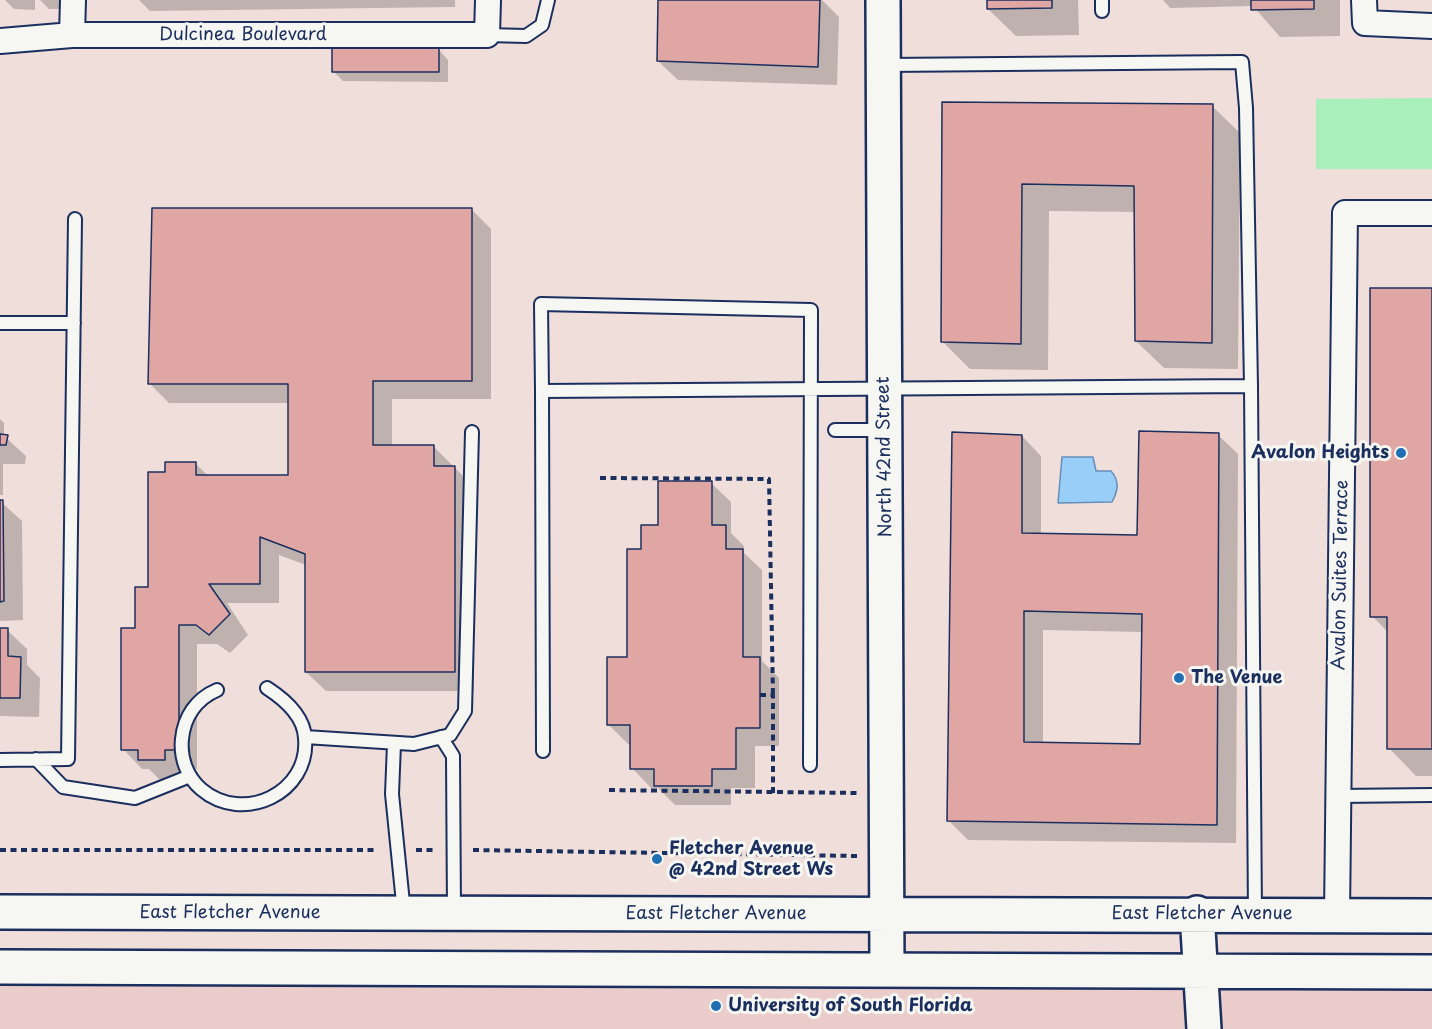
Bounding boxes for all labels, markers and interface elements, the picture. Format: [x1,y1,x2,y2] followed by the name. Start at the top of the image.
[159,24,327,46] street label: Dulcinea Boulevard
[873,376,897,538] street label: North 42nd Street
[1251,442,1389,464] place label: Avalon Heights
[1394,446,1408,460] marker: Avalon Heights
[1329,480,1353,670] street label: Avalon Suites Terrace
[1191,667,1282,689] place label: The Venue
[1172,671,1186,685] marker: The Venue
[669,838,833,880] place label: Fletcher Avenue @ 42nd Street Ws
[650,852,664,866] marker: Fletcher Avenue @ 42nd Street Ws
[140,902,320,924] street label: East Fletcher Avenue
[626,903,806,925] street label: East Fletcher Avenue
[1112,903,1292,925] street label: East Fletcher Avenue
[728,995,973,1017] place label: University of South Florida
[709,999,723,1013] marker: University of South Florida

